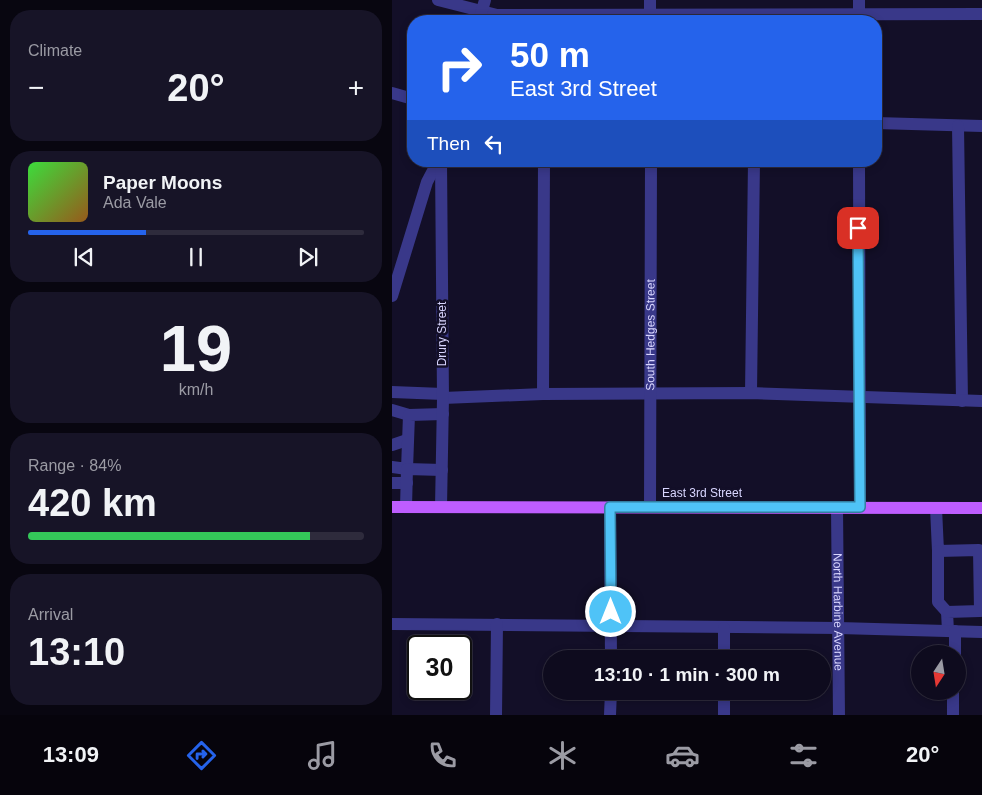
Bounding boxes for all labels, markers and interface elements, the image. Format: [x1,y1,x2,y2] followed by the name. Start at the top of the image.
[427,35,492,100] icon: right
[510,35,590,74] text: 50 m
[28,42,82,59] text: Climate
[167,67,225,109] text: 20°
[28,72,44,103] text: −
[348,72,364,103] text: +
[510,76,657,101] text: East 3rd Street
[480,130,508,158] icon: left
[427,133,470,154] text: Then
[103,172,222,193] text: Paper Moons
[103,194,167,211] text: Ada Vale
[837,207,879,249] pin
[844,214,872,242] icon: arrive
[70,243,98,271] icon: previous
[182,243,210,271] icon: pause
[294,243,322,271] icon: next
[643,279,658,391] street label: South Hedges Street
[435,301,449,366] street label: Drury Street
[160,312,232,385] text: 19
[179,381,213,398] text: km/h
[28,457,121,474] text: Range · 84%
[28,482,157,524] text: 420 km
[662,486,743,500] street label: East 3rd Street
[830,553,846,671] street label: North Harbine Avenue
[584,585,636,637] position arrow
[28,606,73,623] text: Arrival
[28,631,125,673] text: 13:10
[407,635,472,700] speed limit sign: 30
[911,645,966,700] north arrow
[911,645,966,700] map controls
[594,664,780,685] text: 13:10 · 1 min · 300 m
[184,738,219,773] icon: directions
[305,738,340,773] icon: music
[425,738,460,773] icon: phone
[545,738,580,773] icon: climate
[665,738,700,773] icon: car
[786,738,821,773] icon: filters
[43,742,99,767] text: 13:09
[906,742,939,767] text: 20°

